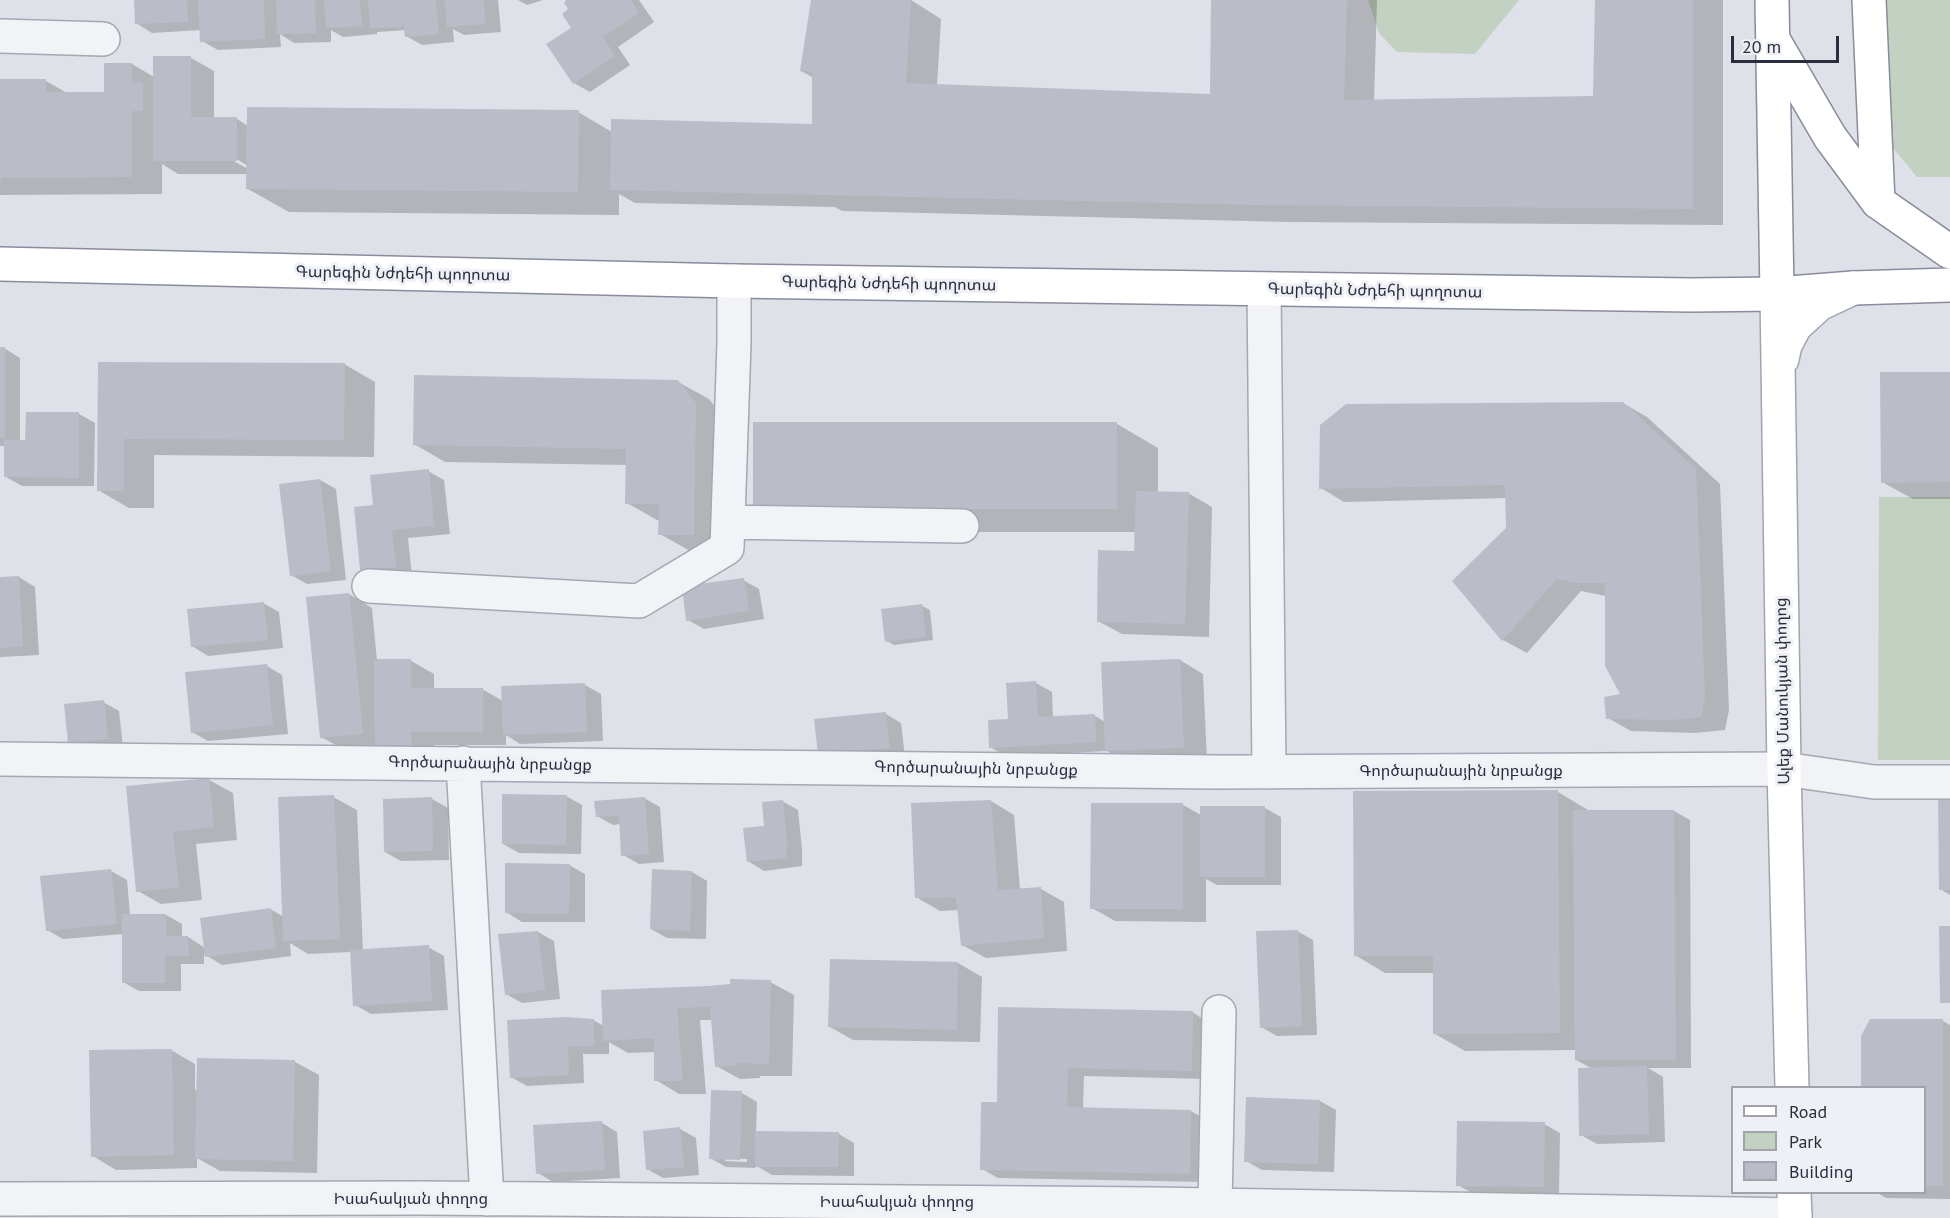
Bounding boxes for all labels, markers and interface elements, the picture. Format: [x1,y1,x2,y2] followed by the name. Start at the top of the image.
[1734,24,1842,62] scale bar
[1742,35,1781,58] text: 20 m
[296,263,510,285] street label: Գարեգին Նժդեհի պողոտա
[782,273,996,295] street label: Գարեգին Նժդեհի պողոտա
[1268,280,1482,302] street label: Գարեգին Նժդեհի պողոտա
[1772,597,1794,785] street label: Ալեք Մանուկյան փողոց
[388,753,592,775] street label: Գործարանային նրբանցք
[874,758,1078,780] street label: Գործարանային նրբանցք
[1359,761,1563,781] street label: Գործարանային նրբանցք
[1731,1086,1926,1194] legend
[1789,1100,1827,1123] text: Road
[1789,1130,1822,1153] text: Park
[1789,1160,1853,1183] text: Building
[334,1189,488,1209] street label: Իսահակյան փողոց
[820,1192,974,1212] street label: Իսահակյան փողոց

